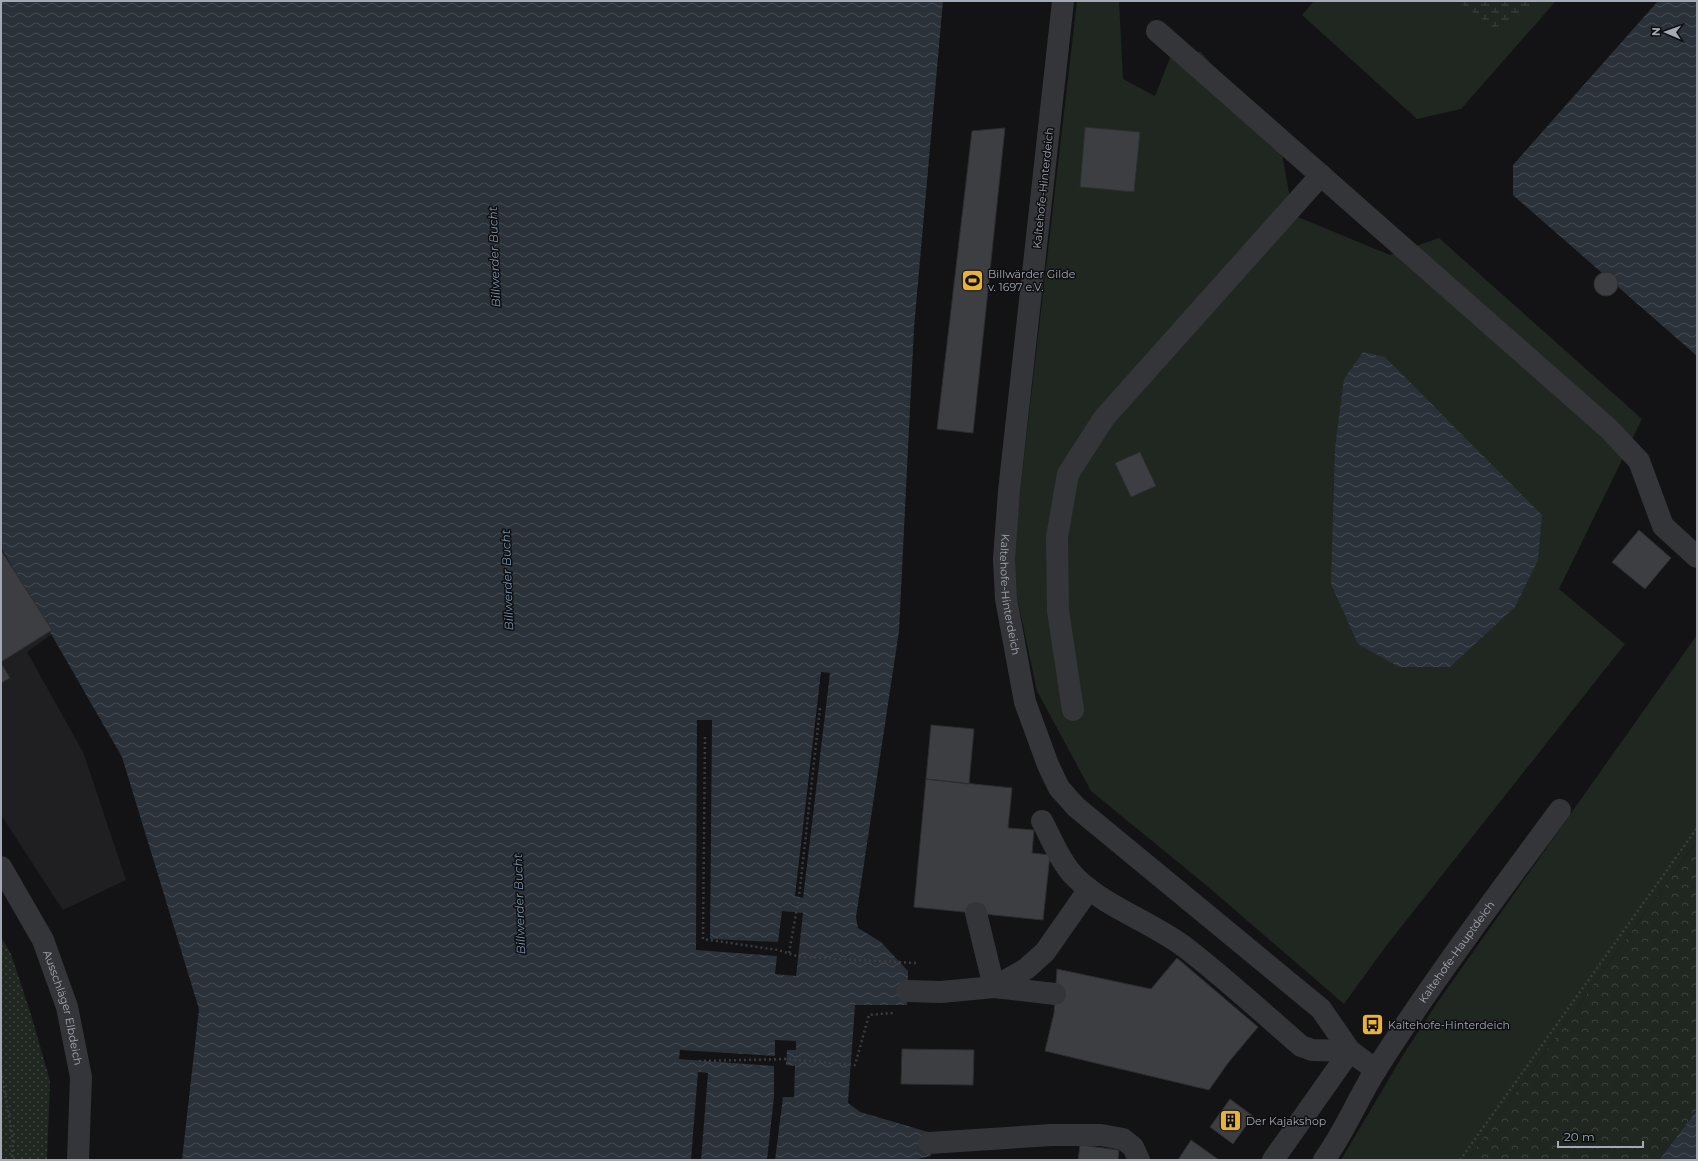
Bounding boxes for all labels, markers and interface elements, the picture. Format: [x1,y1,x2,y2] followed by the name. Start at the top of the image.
[1646,12,1686,52] north arrow
[1649,27,1663,36] text: N
[1030,127,1056,249] street label: Kaltehofe-Hinterdeich
[485,206,503,308] water label: Billwerder Bucht
[959,267,985,293] sports icon: Billwärder Gilde v. 1697 e.V.
[988,267,1076,294] place label: Billwärder Gilde v. 1697 e.V.
[498,529,516,631] water label: Billwerder Bucht
[997,533,1023,656] street label: Kaltehofe-Hinterdeich
[510,853,528,955] water label: Billwerder Bucht
[1415,898,1498,1006] street label: Kaltehofe-Hauptdeich
[40,948,85,1066] street label: Ausschläger Elbdeich
[1360,1012,1386,1038] bus stop icon: Kaltehofe-Hinterdeich
[1388,1018,1510,1032] place label: Kaltehofe-Hinterdeich
[1218,1108,1244,1134] building icon: Der Kajakshop
[1246,1114,1326,1128] place label: Der Kajakshop
[1558,1123,1643,1149] scale bar
[1564,1129,1595,1144] text: 20 m

